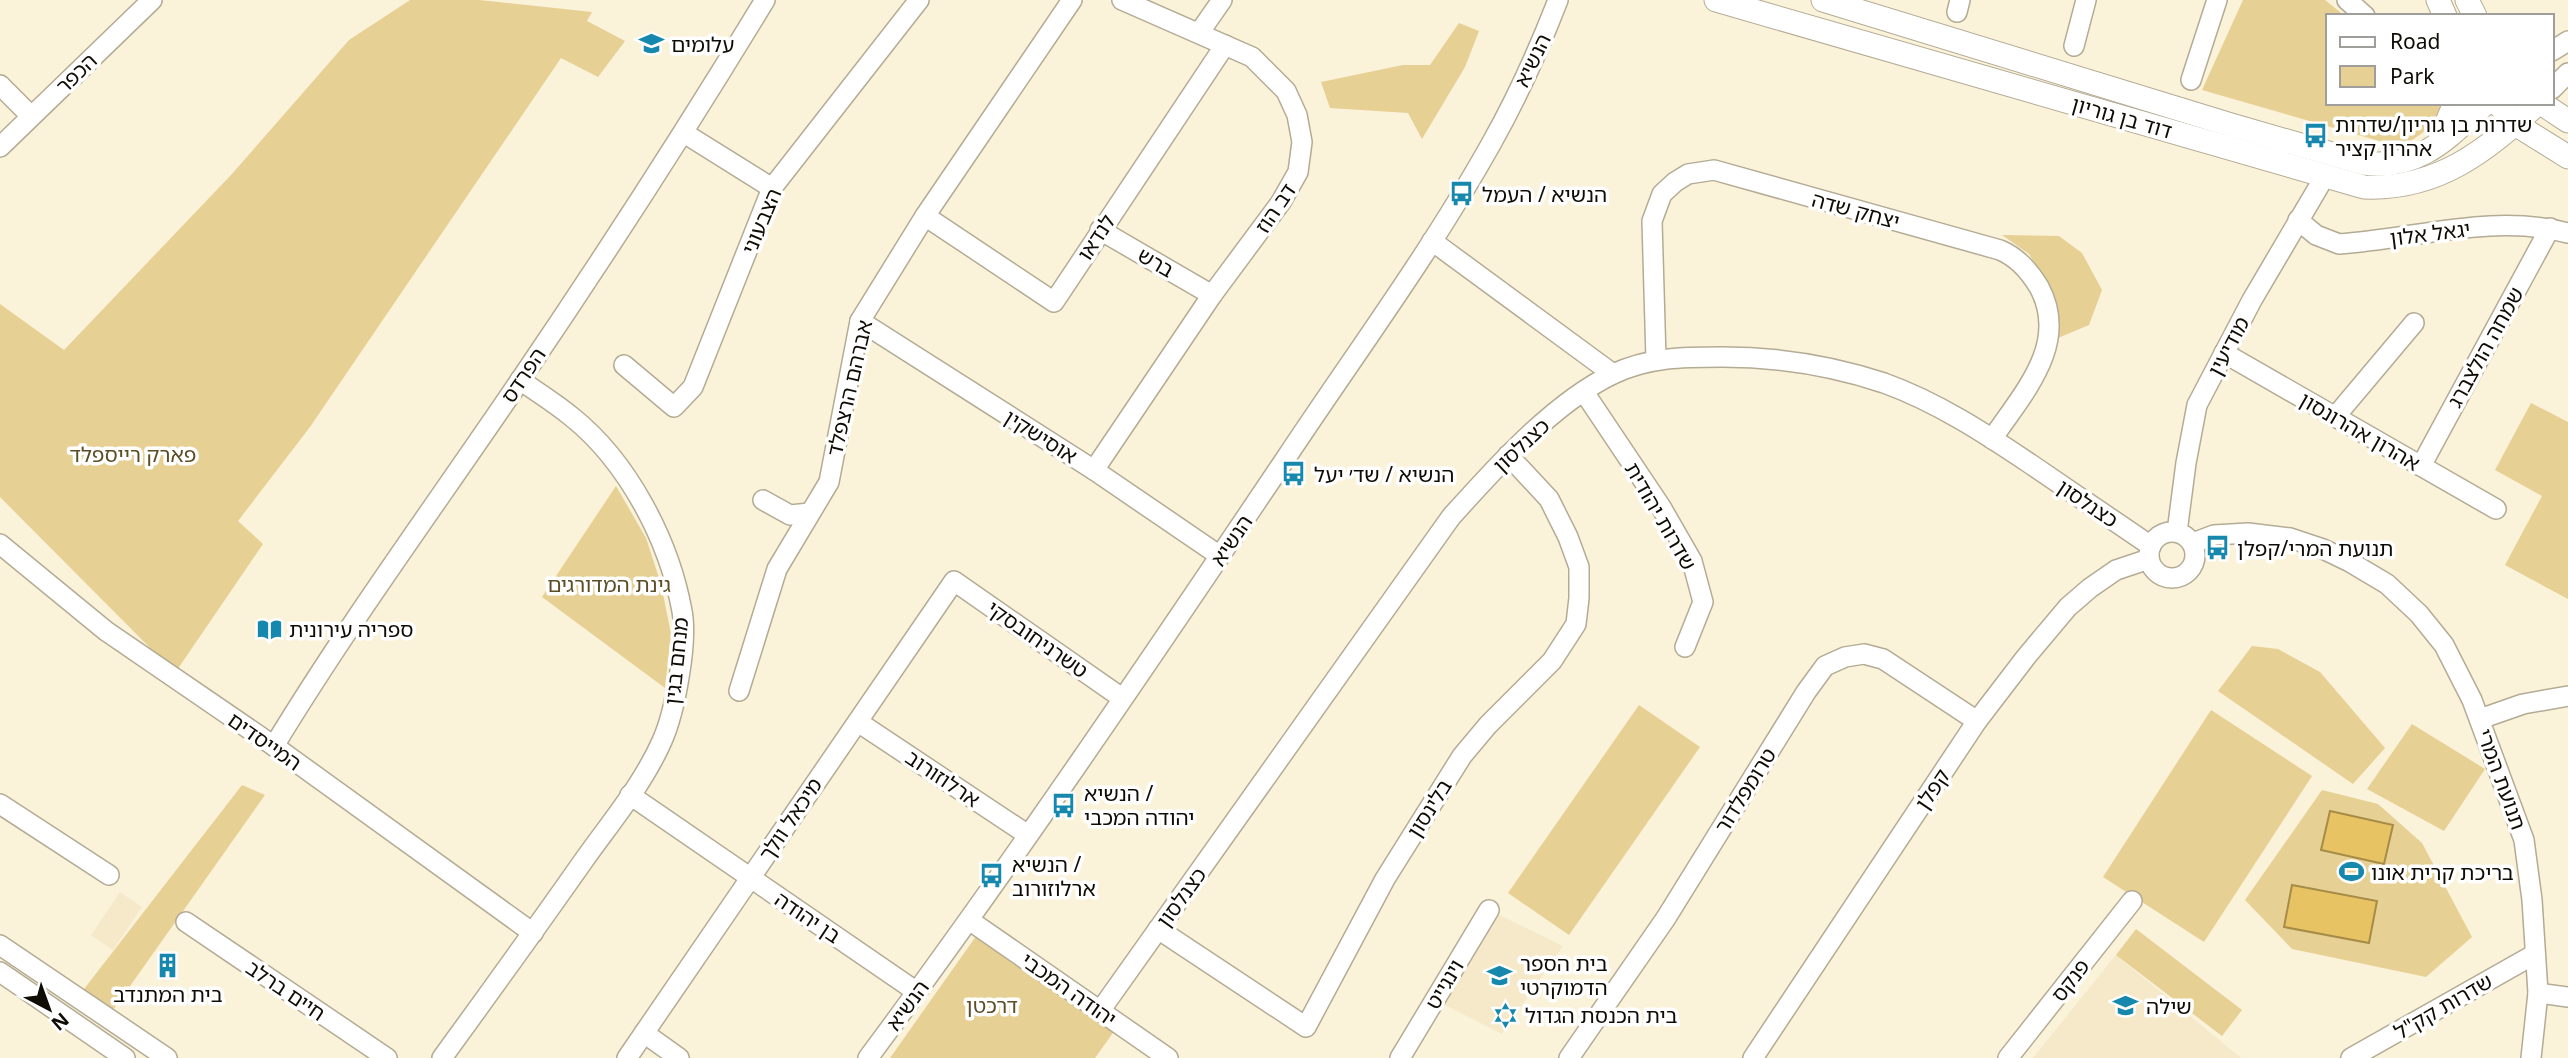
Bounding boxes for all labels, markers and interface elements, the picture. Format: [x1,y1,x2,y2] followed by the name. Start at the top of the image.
[2326,14,2554,105] legend
[2390,27,2440,55] text: Road
[1507,29,1557,91] street label: הנשיא
[637,30,665,58] school or university icon: עלומים
[671,30,735,58] place label: עלומים
[49,47,103,99] street label: הכפר
[2390,62,2435,90] text: Park
[2069,89,2175,145] street label: דוד בן גוריון
[2335,110,2532,162] place label: שדרות בן גוריון/שדרות אהרון קציר
[2301,122,2329,150] bus stop icon: שדרות בן גוריון/שדרות אהרון קציר
[1248,178,1302,238] street label: דב הוז
[1448,180,1476,208] bus stop icon: הנשיא / העמל
[1482,180,1607,208] place label: הנשיא / העמל
[735,184,787,258] street label: הצבעוני
[1809,185,1903,235] street label: יצחק שדה
[1071,208,1121,266] street label: לנדאו
[2388,214,2472,252] street label: יגאל אלון
[1133,240,1179,284] street label: ברש
[2440,282,2530,412] street label: שמחה הולצברג
[2201,311,2255,381] street label: מודיעין
[820,317,878,459] street label: אברהם הרצפלד
[494,342,552,408] street label: הפרדס
[2295,385,2425,477] street label: אהרון אהרונסון
[999,403,1083,469] street label: אוסישקין
[1487,412,1555,478] street label: כצנלסון
[70,440,196,468] park label: פארק רייספלד
[1619,457,1703,575] street label: שדרות יהודית
[1280,460,1308,488] bus stop icon: הנשיא / שד׳ יעל
[1314,460,1454,488] place label: הנשיא / שד׳ יעל
[2052,472,2124,534] street label: כצנלסון
[1204,509,1258,571] street label: הנשיא
[2203,534,2231,562] bus stop icon: תנועת המרי/קפלן
[2237,534,2393,562] place label: תנועת המרי/קפלן
[547,570,671,598] park label: גינת המדורגים
[982,594,1094,684] street label: טשרניחובסקי
[255,615,283,643] library icon: ספריה עירונית
[289,615,414,643] place label: ספריה עירונית
[657,616,695,706] street label: מנחם בגין
[223,705,307,777] street label: המייסדים
[2471,725,2533,833] street label: תנועת המרי
[1708,742,1782,838] street label: טרומפלדור
[900,743,986,813] street label: ארלוזורוב
[1908,763,1956,815] street label: קפלן
[752,772,828,866] street label: מיכאל וולך
[1400,773,1458,843] street label: בלינסון
[1084,779,1194,831] place label: הנשיא / יהודה המכבי
[1050,791,1078,819] bus stop icon: הנשיא / יהודה המכבי
[1012,850,1096,902] place label: הנשיא / ארלוזורוב
[2337,858,2365,886] sports icon: בריכת קרית אונו
[2371,858,2514,886] place label: בריכת קרית אונו
[1150,861,1212,933] street label: כצנלסון
[978,862,1006,890] bus stop icon: הנשיא / ארלוזורוב
[770,885,846,949] street label: בן יהודה
[1016,946,1122,1032] street label: יהודה המכבי
[1520,949,1608,1001] place label: בית הספר הדמוקרטי
[154,951,182,979] building icon: בית המתנדב
[241,953,331,1027] street label: חיים ברלב
[2044,953,2096,1007] street label: פנקס
[1418,954,1470,1014] street label: וינגייט
[1486,961,1514,989] school or university icon: בית הספר הדמוקרטי
[2389,967,2497,1045] street label: שדרות קק"ל
[14,974,84,1044] north arrow
[879,974,935,1036] street label: הנשיא
[113,980,223,1008] place label: בית המתנדב
[966,991,1018,1019] park label: דרכטן
[2112,992,2140,1020] school or university icon: שילה
[2146,992,2192,1020] place label: שילה
[1491,1001,1519,1029] synagogue icon: בית הכנסת הגדול
[1525,1001,1678,1029] place label: בית הכנסת הגדול
[46,1007,75,1037] text: N

